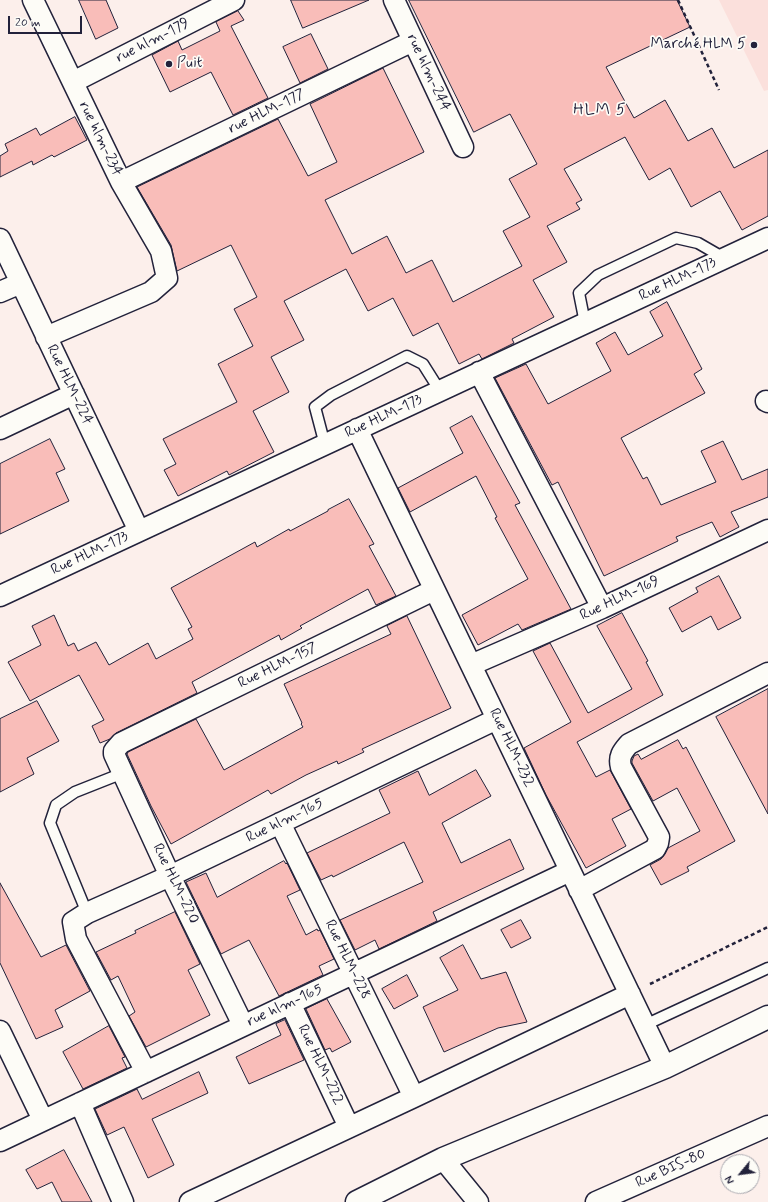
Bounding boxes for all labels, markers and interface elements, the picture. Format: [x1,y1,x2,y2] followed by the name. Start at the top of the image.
[10,8,84,34] scale bar
[15,15,41,31] text: 20 m
[113,15,193,67] street label: rue hlm-179
[402,31,454,115] street label: rue hlm-244
[651,36,746,54] place label: Marché HLM 5
[749,40,759,50] marker: Marché HLM 5
[177,55,202,73] place label: Puit
[164,59,174,69] marker: Puit
[226,86,308,138] street label: rue HLM-177
[74,99,126,179] street label: rue hlm-234
[575,101,625,121] district label: HLM 5
[636,254,720,306] street label: Rue HLM-173
[42,342,96,428] street label: Rue HLM-224
[342,391,426,443] street label: Rue HLM-173
[48,528,132,580] street label: Rue HLM-173
[577,573,663,625] street label: Rue HLM-169
[235,639,321,693] street label: Rue HLM-157
[484,706,538,790] street label: Rue HLM-232
[243,795,327,847] street label: Rue hlm-165
[148,841,202,927] street label: Rue HLM-220
[320,917,374,1003] street label: Rue HLM-228
[244,981,326,1031] street label: rue hlm-165
[293,1022,347,1108] street label: Rue HLM-222
[633,1145,709,1193] street label: Rue BIS-80
[720,1154,760,1194] north arrow
[722,1173,738,1186] text: N

